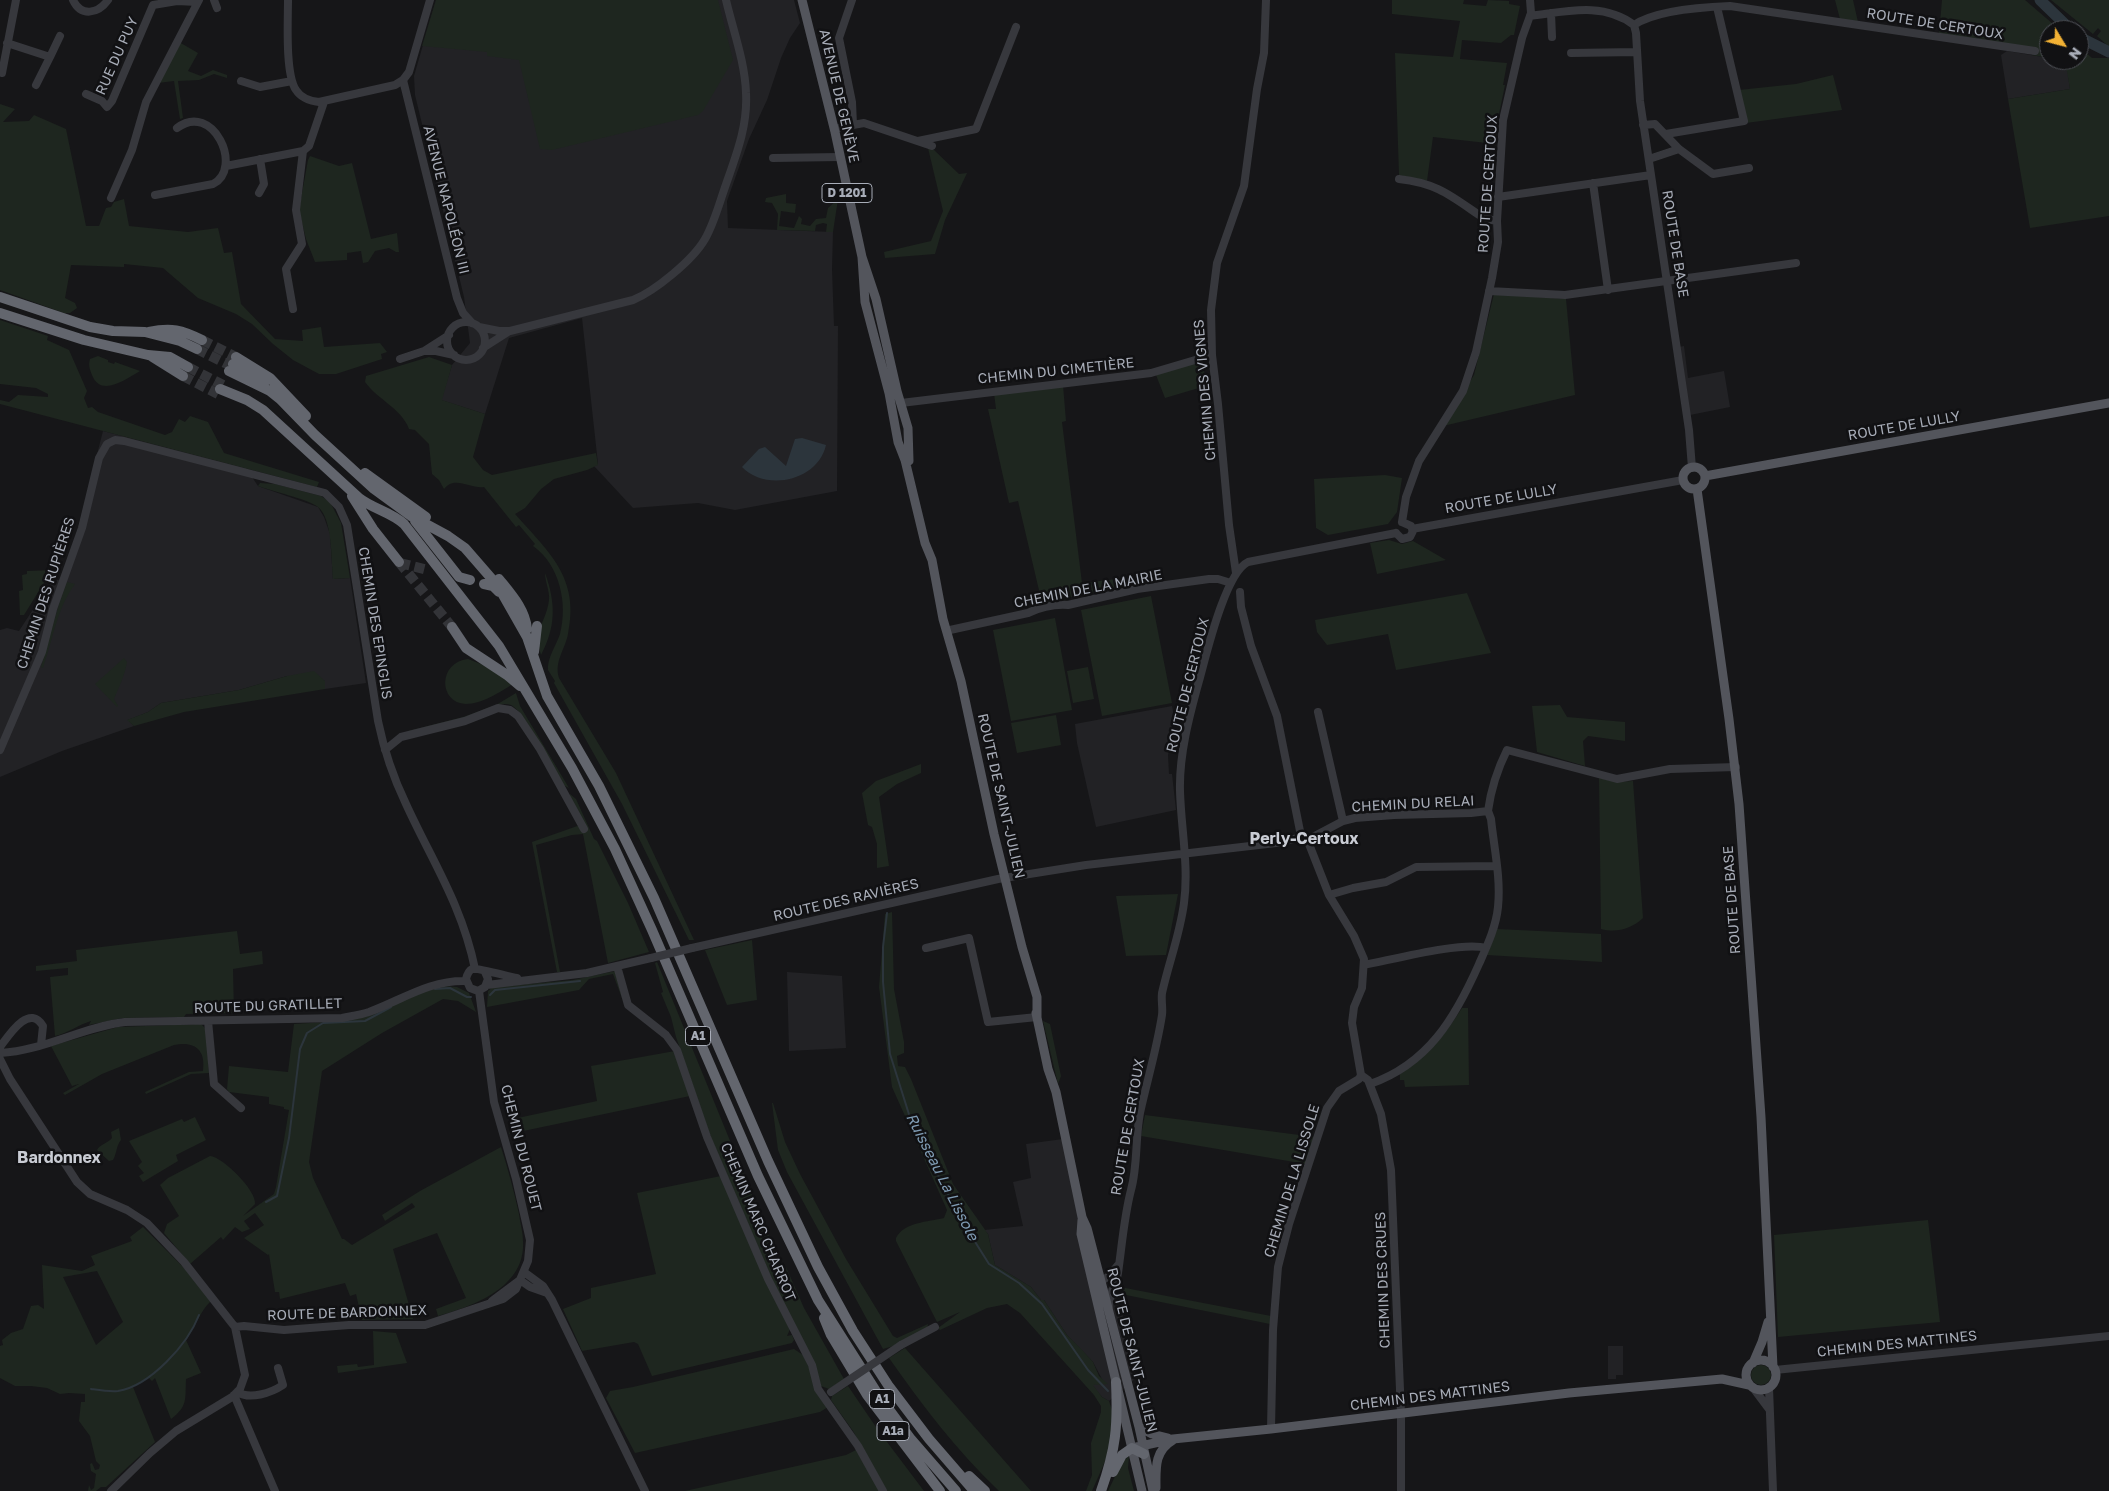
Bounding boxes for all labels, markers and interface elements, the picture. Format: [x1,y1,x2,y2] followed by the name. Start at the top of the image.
[1865,5,2005,43] street label: ROUTE DE CERTOUX
[92,14,142,98] street label: RUE DU PUY
[2039,20,2089,70] north arrow
[815,28,863,164] street label: AVENUE DE GENÈVE
[2066,44,2086,63] text: N
[1475,114,1501,254] street label: ROUTE DE CERTOUX
[419,124,473,276] street label: AVENUE NAPOLÉON III
[822,184,872,202] road number: D 1201
[1658,189,1692,299] street label: ROUTE DE BASE
[1190,319,1220,461] street label: CHEMIN DES VIGNES
[977,354,1135,388] street label: CHEMIN DU CIMETIÈRE
[1847,408,1961,444] street label: ROUTE DE LULLY
[1444,481,1558,517] street label: ROUTE DE LULLY
[13,515,79,671] street label: CHEMIN DES RUPIÈRES
[355,546,395,700] street label: CHEMIN DES EPINGLIS
[1012,566,1164,612] street label: CHEMIN DE LA MAIRIE
[1163,616,1213,754] street label: ROUTE DE CERTOUX
[974,712,1028,880] street label: ROUTE DE SAINT-JULIEN
[1351,792,1475,816] street label: CHEMIN DU RELAI
[1250,829,1358,849] district label: Perly-Certoux
[1720,845,1744,955] street label: ROUTE DE BASE
[772,875,920,925] street label: ROUTE DES RAVIÈRES
[194,995,342,1017] street label: ROUTE DU GRATILLET
[686,1026,710,1046] road number: A1
[1108,1057,1148,1197] street label: ROUTE DE CERTOUX
[497,1083,545,1213] street label: CHEMIN DU ROUET
[1261,1102,1323,1260] street label: CHEMIN DE LA LISSOLE
[902,1110,982,1244] water label: Ruisseau La Lissole
[717,1140,799,1304] street label: CHEMIN MARC CHARROT
[17,1148,101,1168] district label: Bardonnex
[1372,1211,1394,1349] street label: CHEMIN DES CRUES
[1103,1266,1161,1434] street label: ROUTE DE SAINT-JULIEN
[267,1302,427,1324] street label: ROUTE DE BARDONNEX
[1816,1327,1978,1361] street label: CHEMIN DES MATTINES
[1349,1378,1511,1414] street label: CHEMIN DES MATTINES
[870,1390,894,1408] road number: A1
[877,1422,909,1440] road number: A1a

